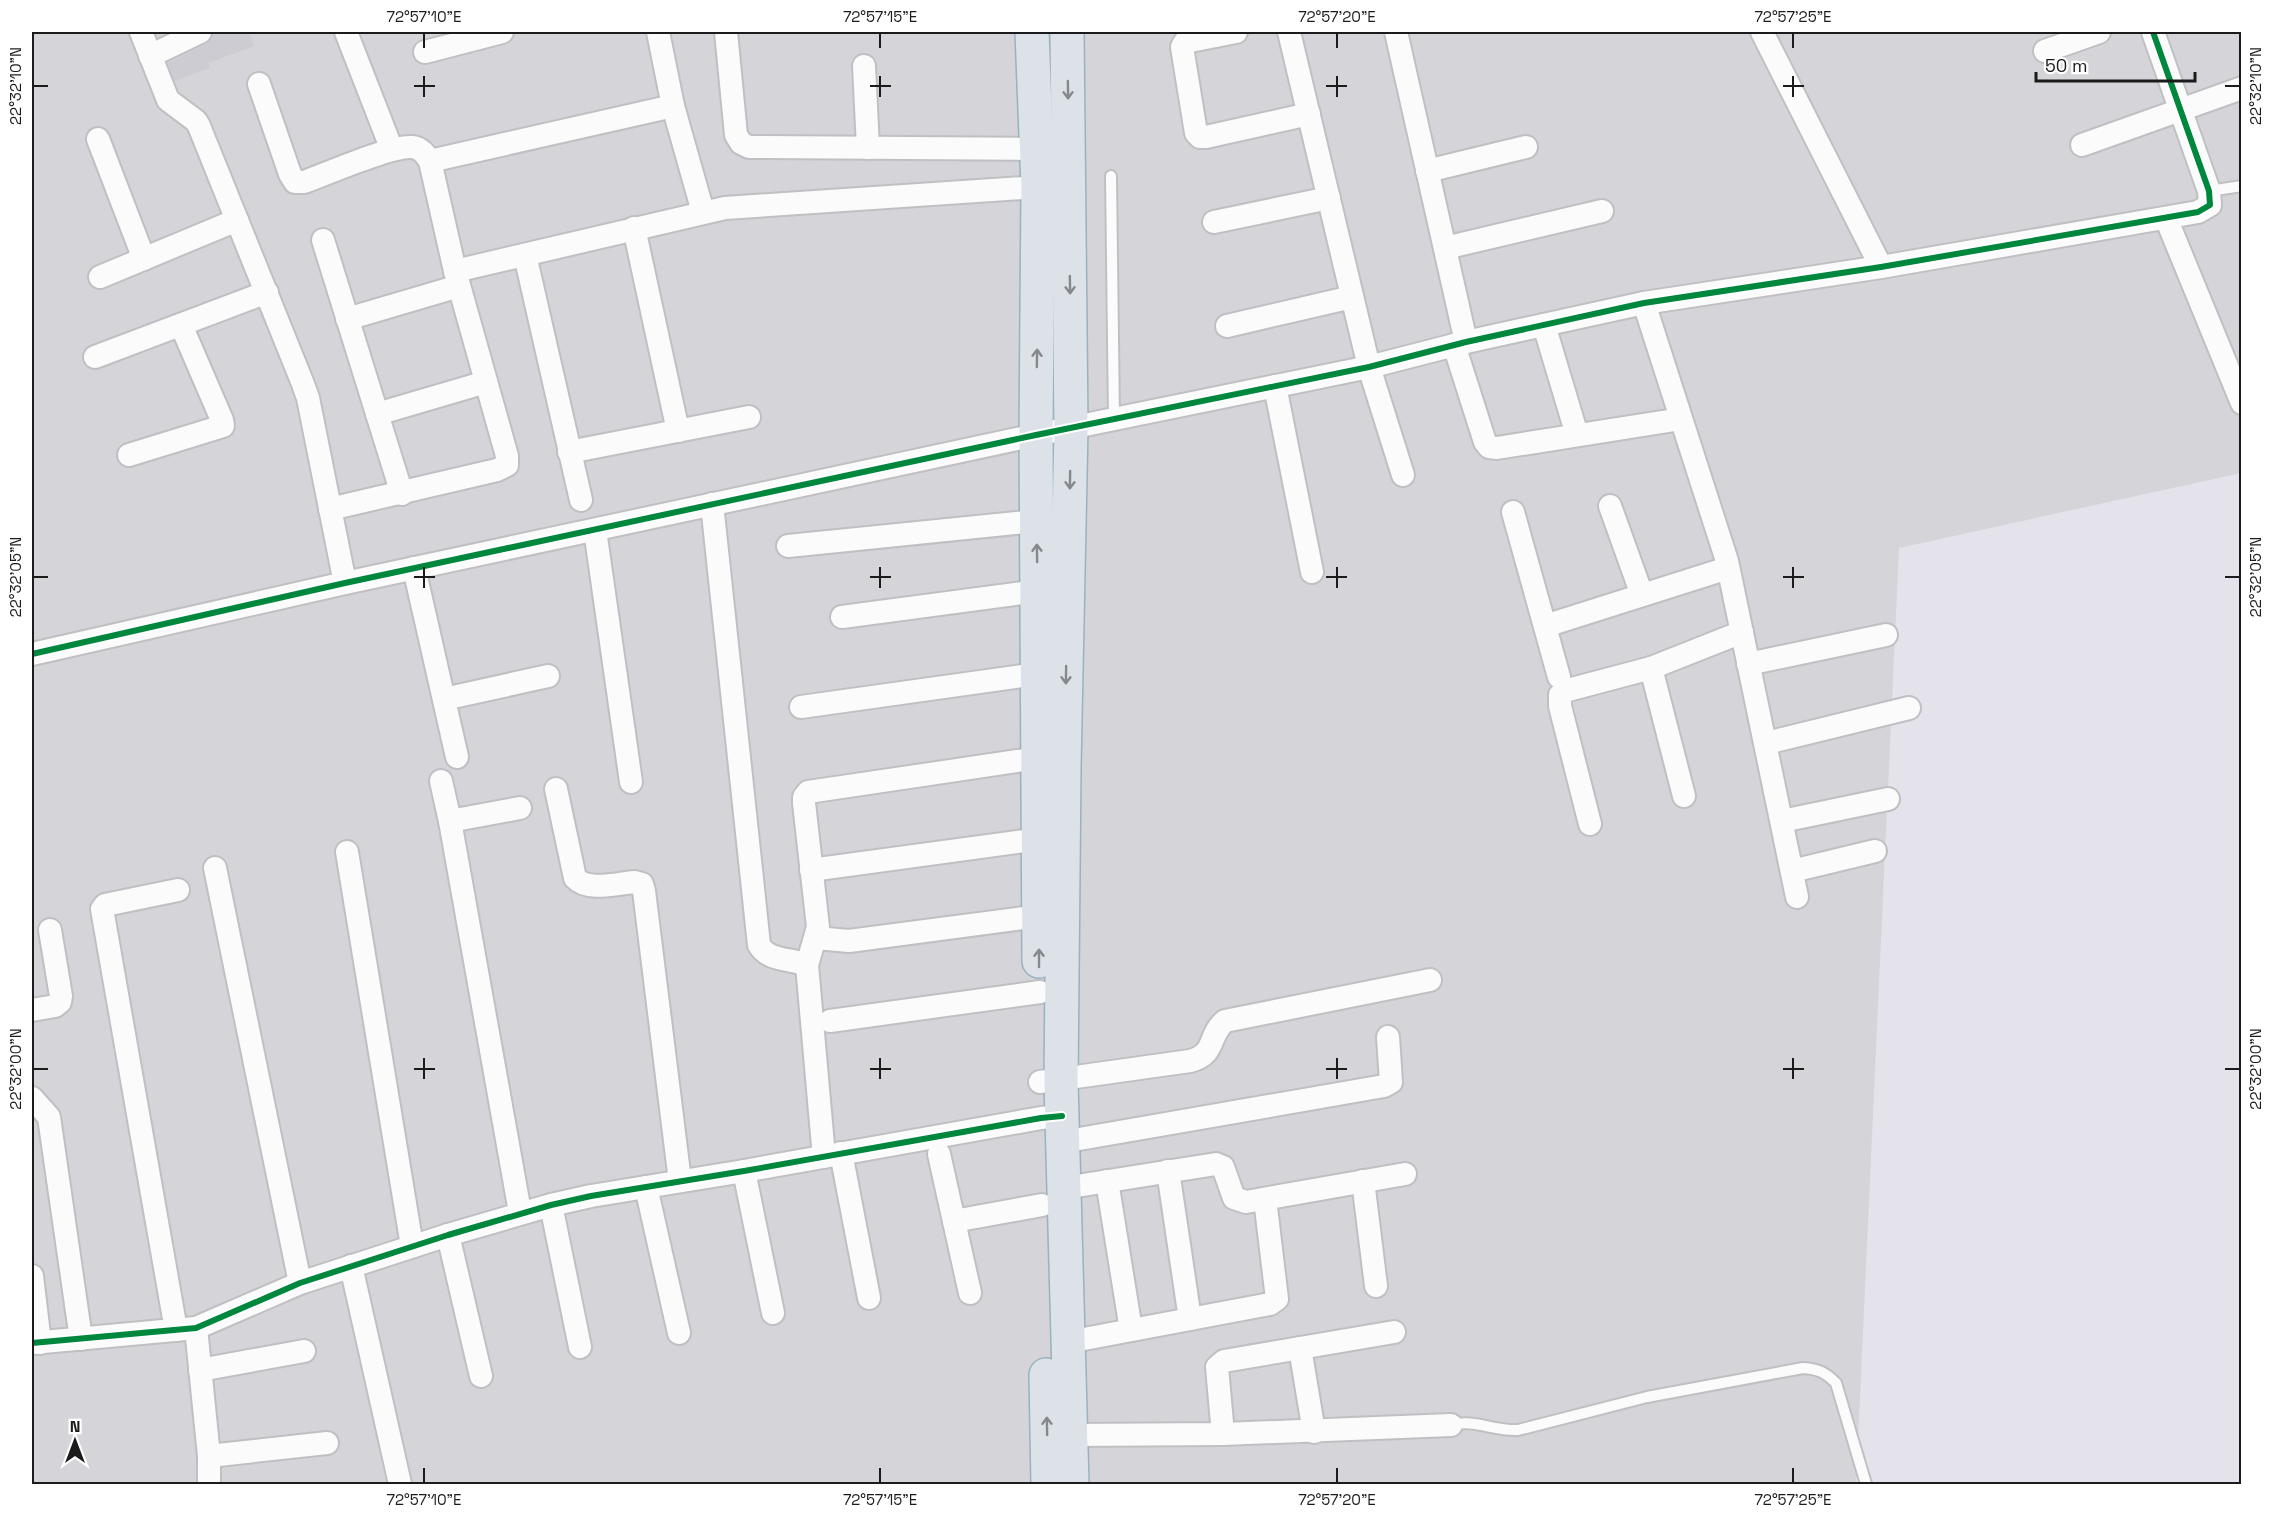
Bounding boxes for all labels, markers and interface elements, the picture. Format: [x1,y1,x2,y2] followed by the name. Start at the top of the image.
[387,7,461,26] text: 72°57'10"E
[843,7,917,26] text: 72°57'15"E
[1298,7,1376,26] text: 72°57'20"E
[1755,7,1831,26] text: 72°57'25"E
[2036,45,2195,83] scale bar
[6,47,25,125] text: 22°32'10"N
[2246,47,2265,125] text: 22°32'10"N
[2045,54,2087,77] text: 50 m
[1062,79,1074,99] one-way arrow
[1064,274,1076,294] one-way arrow
[1031,349,1042,369] one-way arrow
[1064,469,1076,489] one-way arrow
[6,537,25,617] text: 22°32'05"N
[2246,537,2265,617] text: 22°32'05"N
[1031,544,1043,564] one-way arrow
[1060,664,1072,684] one-way arrow
[1034,949,1045,969] one-way arrow
[6,1028,25,1110] text: 22°32'00"N
[2246,1028,2265,1110] text: 22°32'00"N
[45,1411,105,1471] north arrow
[70,1416,80,1437] text: N
[1041,1417,1053,1437] one-way arrow
[387,1490,461,1509] text: 72°57'10"E
[843,1490,917,1509] text: 72°57'15"E
[1298,1490,1376,1509] text: 72°57'20"E
[1755,1490,1831,1509] text: 72°57'25"E

